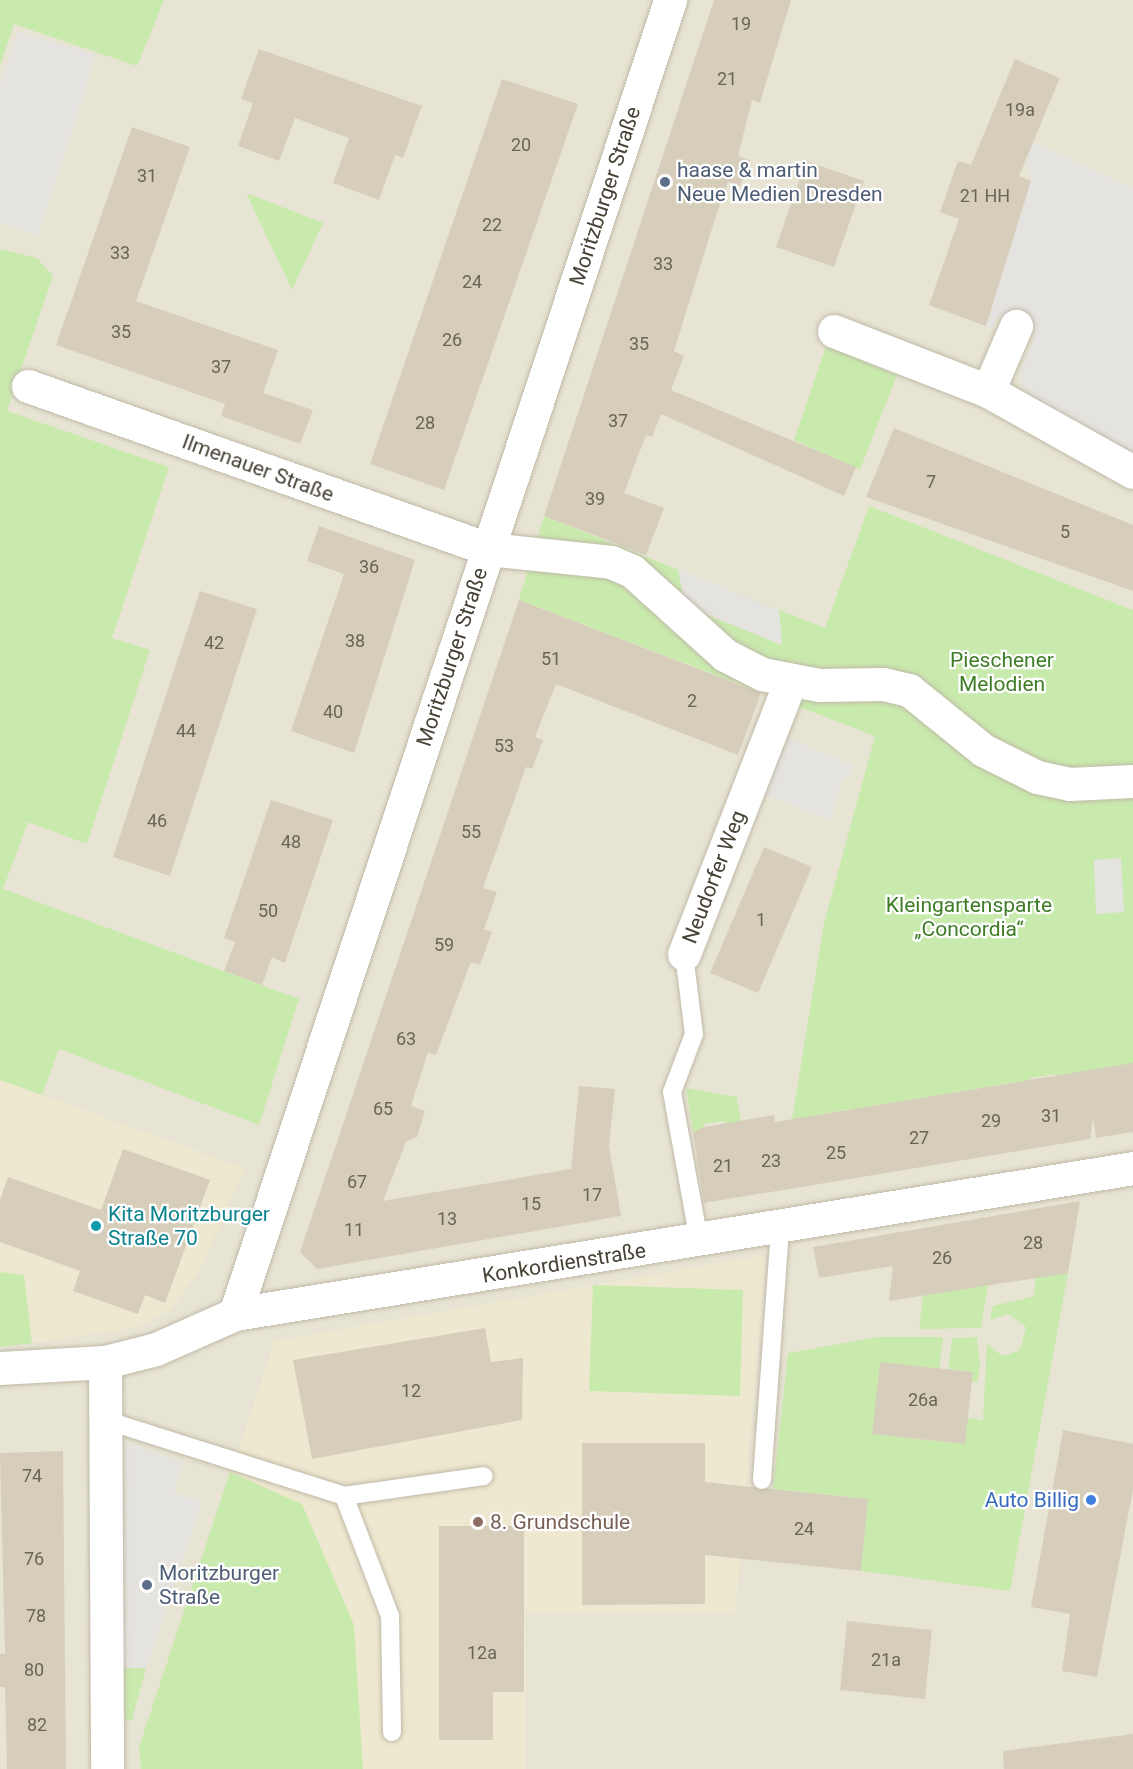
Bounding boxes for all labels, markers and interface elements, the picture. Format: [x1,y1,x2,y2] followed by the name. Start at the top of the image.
[731,13,751,35] house number: 19
[717,68,737,90] house number: 21
[1005,99,1035,121] house number: 19a
[564,103,646,289] street label: Moritzburger Straße
[511,134,531,156] house number: 20
[677,157,883,207] place label: haase & martin Neue Medien Dresden
[137,165,157,187] house number: 31
[658,175,672,189] marker: haase & martin Neue Medien Dresden
[960,185,1010,207] house number: 21 HH
[482,214,502,236] house number: 22
[110,242,130,264] house number: 33
[653,253,673,275] house number: 33
[462,271,482,293] house number: 24
[111,321,131,343] house number: 35
[442,329,462,351] house number: 26
[629,333,649,355] house number: 35
[211,356,231,378] house number: 37
[608,410,628,432] house number: 37
[415,412,435,434] house number: 28
[179,429,337,507] street label: Ilmenauer Straße
[926,471,936,493] house number: 7
[585,488,605,510] house number: 39
[1060,521,1070,543] house number: 5
[359,556,379,578] house number: 36
[411,564,493,750] street label: Moritzburger Straße
[345,630,365,652] house number: 38
[204,632,224,654] house number: 42
[950,647,1054,697] park label: Pieschener Melodien
[541,648,561,670] house number: 51
[687,690,697,712] house number: 2
[323,701,343,723] house number: 40
[176,720,196,742] house number: 44
[494,735,514,757] house number: 53
[677,807,751,947] street label: Neudorfer Weg
[147,810,167,832] house number: 46
[461,821,481,843] house number: 55
[281,831,301,853] house number: 48
[886,892,1052,942] park label: Kleingartensparte „Concordia“
[258,900,278,922] house number: 50
[756,909,766,931] house number: 1
[434,934,454,956] house number: 59
[396,1028,416,1050] house number: 63
[373,1098,393,1120] house number: 65
[1041,1105,1061,1127] house number: 31
[981,1110,1001,1132] house number: 29
[909,1127,929,1149] house number: 27
[826,1142,846,1164] house number: 25
[761,1150,781,1172] house number: 23
[713,1155,733,1177] house number: 21
[347,1171,367,1193] house number: 67
[582,1184,602,1206] house number: 17
[521,1193,541,1215] house number: 15
[108,1201,270,1251] place label: Kita Moritzburger Straße 70
[437,1208,457,1230] house number: 13
[89,1219,103,1233] marker: Kita Moritzburger Straße 70
[344,1219,364,1241] house number: 11
[1023,1232,1043,1254] house number: 28
[480,1238,648,1288] street label: Konkordienstraße
[932,1247,952,1269] house number: 26
[401,1380,421,1402] house number: 12
[908,1389,938,1411] house number: 26a
[22,1465,42,1487] house number: 74
[985,1487,1079,1513] place label: Auto Billig
[1084,1493,1098,1507] marker: Auto Billig
[490,1509,630,1535] place label: 8. Grundschule
[471,1515,485,1529] marker: 8. Grundschule
[794,1518,814,1540] house number: 24
[24,1548,44,1570] house number: 76
[159,1560,279,1610] place label: Moritzburger Straße
[140,1578,154,1592] marker: Moritzburger Straße
[26,1605,46,1627] house number: 78
[467,1642,497,1664] house number: 12a
[871,1649,901,1671] house number: 21a
[24,1659,44,1681] house number: 80
[27,1714,47,1736] house number: 82

